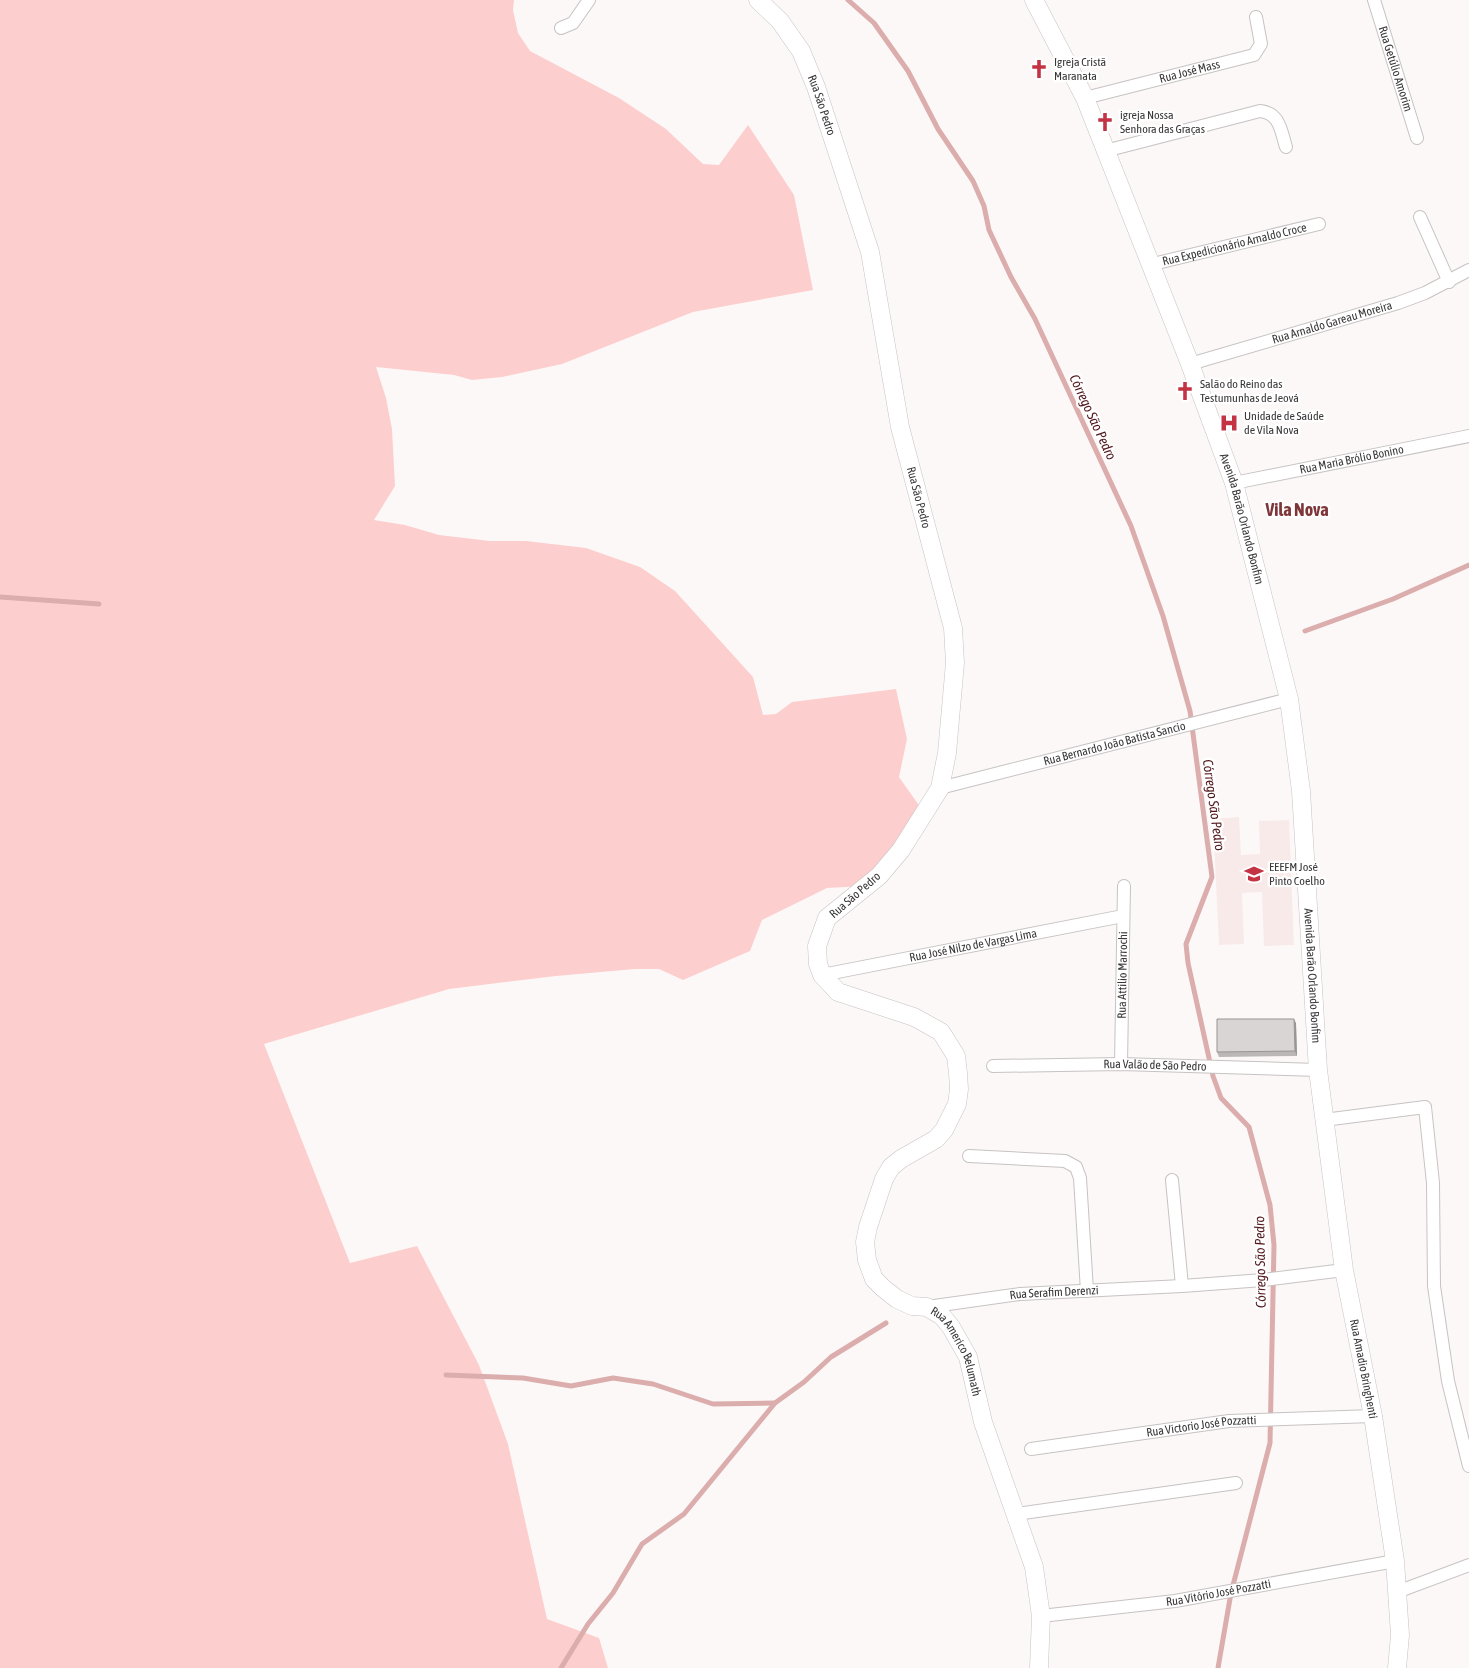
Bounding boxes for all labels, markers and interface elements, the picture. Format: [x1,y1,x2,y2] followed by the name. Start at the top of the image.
[1376,24,1415,113] street label: Rua Getúlio Amorim
[1054,55,1106,83] place label: Igreja Cristã Maranata
[1158,57,1221,86] street label: Rua José Mass
[1028,58,1050,80] church icon: Igreja Cristã Maranata
[805,73,838,138] street label: Rua São Pedro
[1120,108,1205,136] place label: igreja Nossa Senhora das Graças
[1094,111,1116,133] church icon: igreja Nossa Senhora das Graças
[1161,220,1308,269] street label: Rua Expedicionário Arnaldo Croce
[1270,298,1394,347] street label: Rua Arnaldo Gareau Moreira
[1066,372,1120,463] water label: Córrego São Pedro
[1200,377,1299,405] place label: Salão do Reino das Testumunhas de Jeová
[1174,380,1196,402] church icon: Salão do Reino das Testumunhas de Jeová
[1244,409,1324,437] place label: Unidade de Saúde de Vila Nova
[1218,412,1240,434] hospital icon: Unidade de Saúde de Vila Nova
[1298,442,1405,477] street label: Rua Maria Brólio Bonino
[1217,452,1267,586] street label: Avenida Barão Orlando Bonfim
[904,465,933,530] street label: Rua São Pedro
[1264,499,1329,520] district label: Vila Nova
[1042,719,1187,768] street label: Rua Bernardo João Batista Sancio
[1200,758,1228,852] water label: Córrego São Pedro
[1269,860,1325,888] place label: EEEFM José Pinto Coelho
[1243,863,1265,885] school or university icon: EEEFM José Pinto Coelho
[827,869,884,921] street label: Rua São Pedro
[1301,908,1323,1044] street label: Avenida Barão Orlando Bonfim
[908,926,1038,965] street label: Rua José Nilzo de Vargas Lima
[1115,931,1130,1019] street label: Rua Attilio Marrochi
[1103,1057,1207,1074] street label: Rua Valão de São Pedro
[1251,1215,1269,1308] water label: Córrego São Pedro
[1009,1283,1099,1302] street label: Rua Serafim Derenzi
[928,1304,984,1398] street label: Rua Americo Belumath
[1347,1318,1380,1420] street label: Rua Amadio Bringhenti
[1145,1413,1257,1440] street label: Rua Victorio José Pozzatti
[1165,1577,1272,1609] street label: Rua Vitório José Pozzatti

